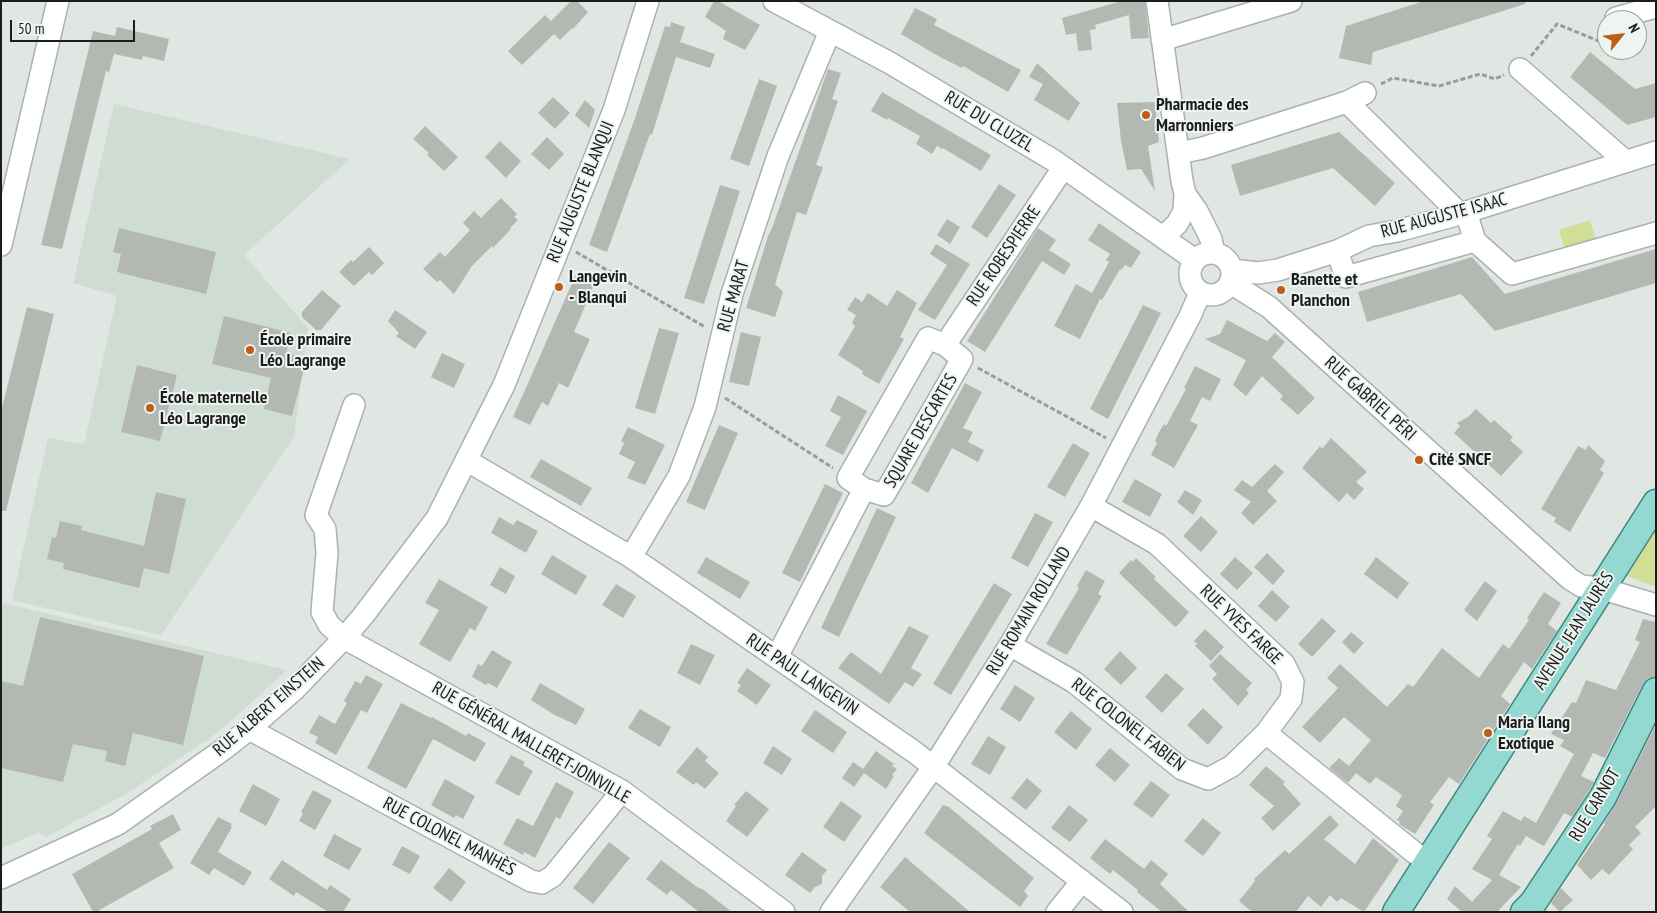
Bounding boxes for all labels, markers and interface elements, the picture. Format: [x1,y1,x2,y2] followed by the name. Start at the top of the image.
[12,10,138,42] scale bar
[1597,10,1647,60] north arrow
[18,19,44,38] text: 50 m
[1625,21,1644,36] text: N
[940,87,1038,157] street label: RUE DU CLUZEL
[1156,94,1249,136] place label: Pharmacie des Marronniers
[1140,109,1152,121] marker: Pharmacie des Marronniers
[543,118,619,266] street label: RUE AUGUSTE BLANQUI
[1379,189,1509,243] street label: RUE AUGUSTE ISAAC
[962,202,1046,310] street label: RUE ROBESPIERRE
[714,258,754,334] street label: RUE MARAT
[569,266,627,308] place label: Langevin - Blanqui
[1291,269,1358,312] place label: Banette et Planchon
[553,281,565,293] marker: Langevin - Blanqui
[1275,284,1287,296] marker: Banette et Planchon
[260,329,351,372] place label: École primaire Léo Lagrange
[244,344,256,356] marker: École primaire Léo Lagrange
[1320,352,1420,446] street label: RUE GABRIEL PÉRI
[880,370,962,492] street label: SQUARE DESCARTES
[160,387,267,429] place label: École maternelle Léo Lagrange
[144,402,156,414] marker: École maternelle Léo Lagrange
[1429,449,1491,471] place label: Cité SNCF
[1413,454,1425,466] marker: Cité SNCF
[982,543,1076,679] street label: RUE ROMAIN ROLLAND
[1529,568,1619,694] street label: AVENUE JEAN JAURÈS
[1195,580,1287,670] street label: RUE YVES FARGE
[742,630,862,720] street label: RUE PAUL LANGEVIN
[209,653,329,761] street label: RUE ALBERT EINSTEIN
[1067,674,1189,776] street label: RUE COLONEL FABIEN
[428,677,634,809] street label: RUE GÉNÉRAL MALLERET-JOINVILLE
[1498,712,1570,754] place label: Maria Ilang Exotique
[1482,727,1494,739] marker: Maria Ilang Exotique
[1565,765,1625,845] street label: RUE CARNOT
[379,793,519,881] street label: RUE COLONEL MANHÈS

